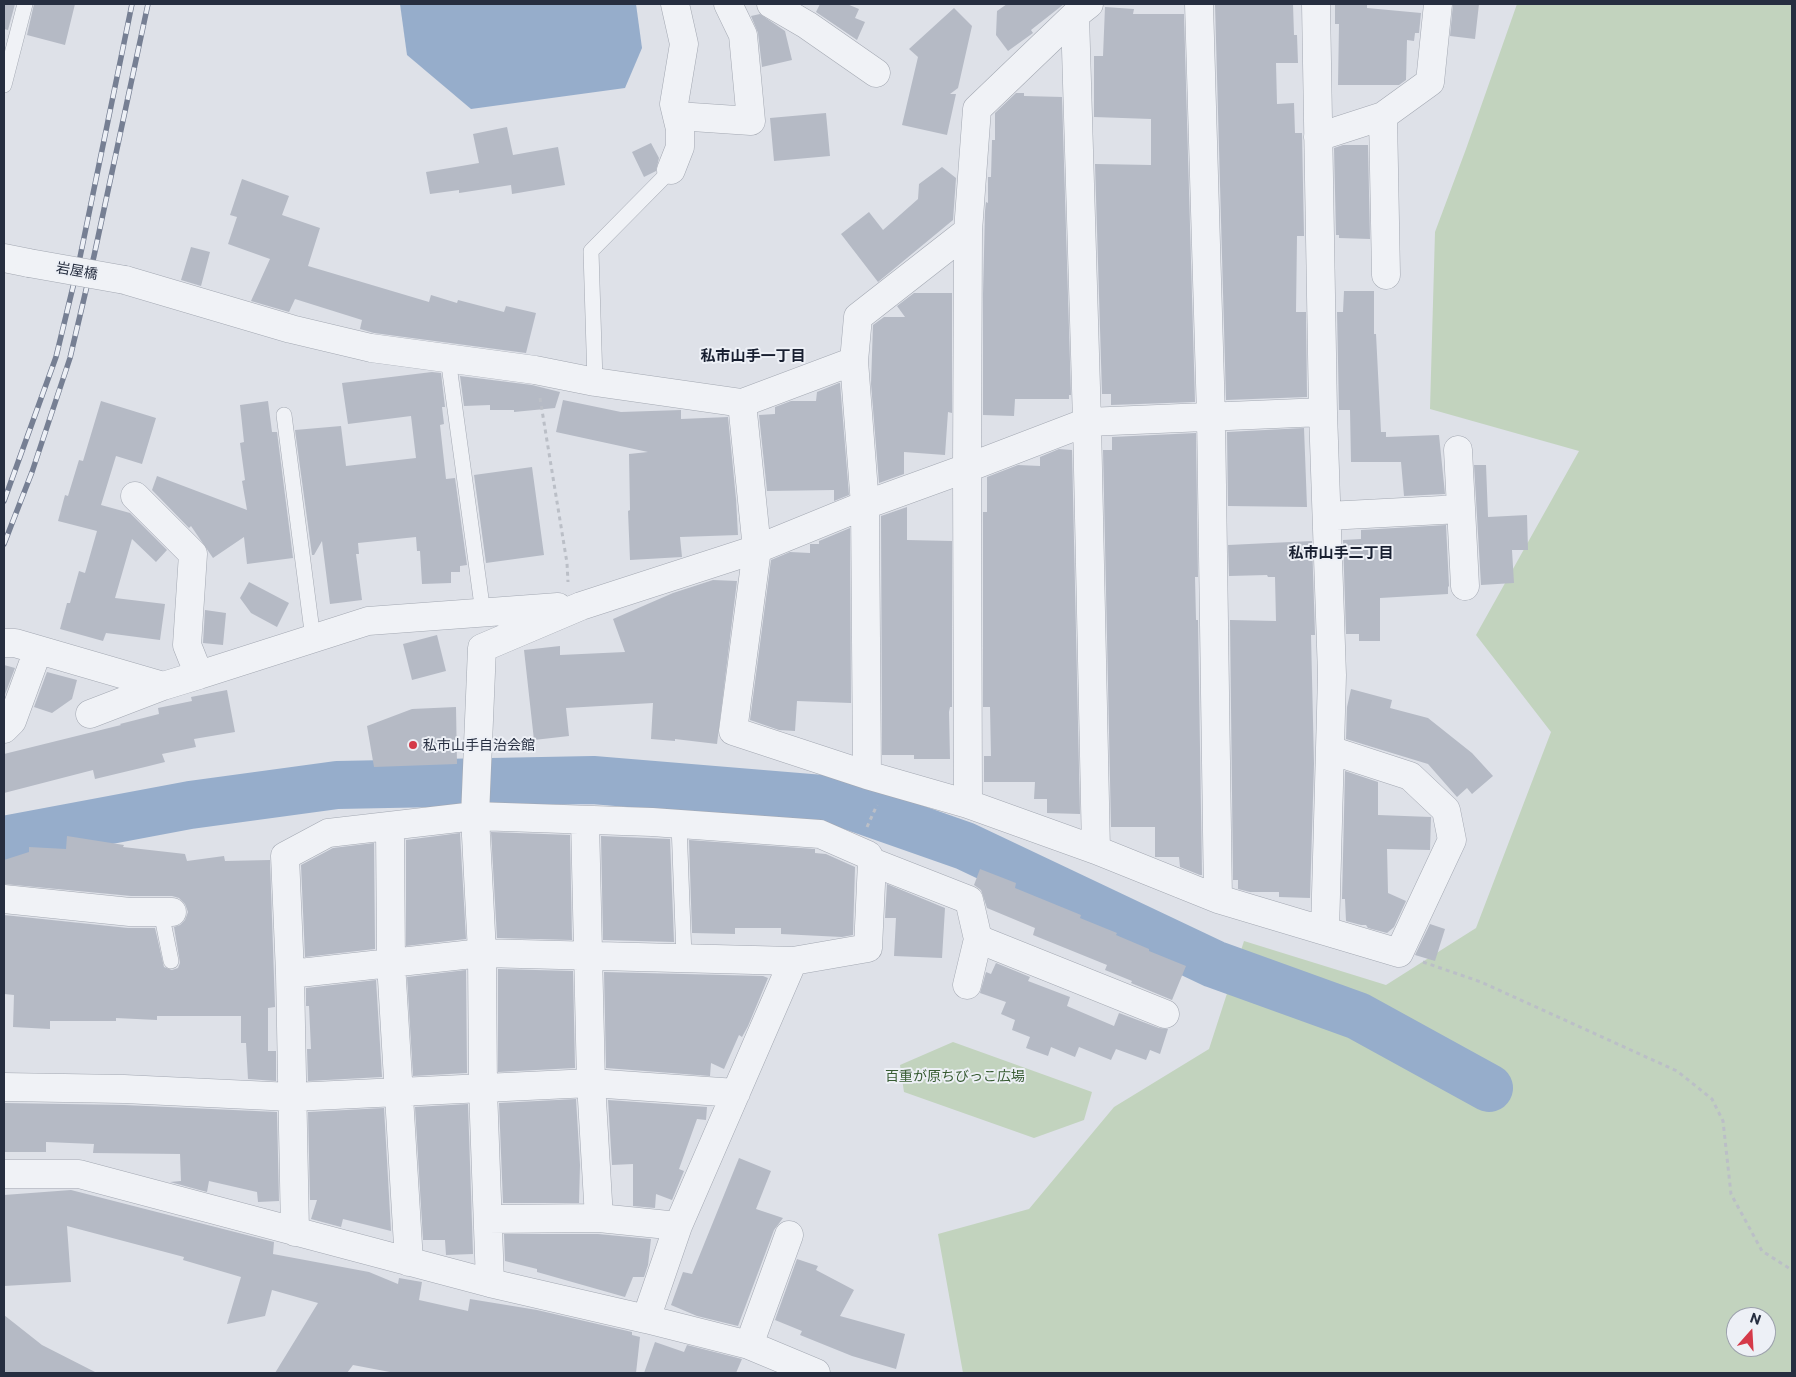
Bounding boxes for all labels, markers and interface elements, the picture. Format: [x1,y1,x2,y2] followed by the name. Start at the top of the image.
[55,259,99,283] street label: 岩屋橋
[701,347,805,365] district label: 私市山手一丁目
[1289,544,1393,562] district label: 私市山手二丁目
[423,737,535,753] place label: 私市山手自治会館
[407,739,419,751] marker: 私市山手自治会館
[885,1068,1025,1084] park label: 百重が原ちびっこ広場
[1726,1307,1776,1357] north arrow
[1748,1309,1763,1328] text: N

